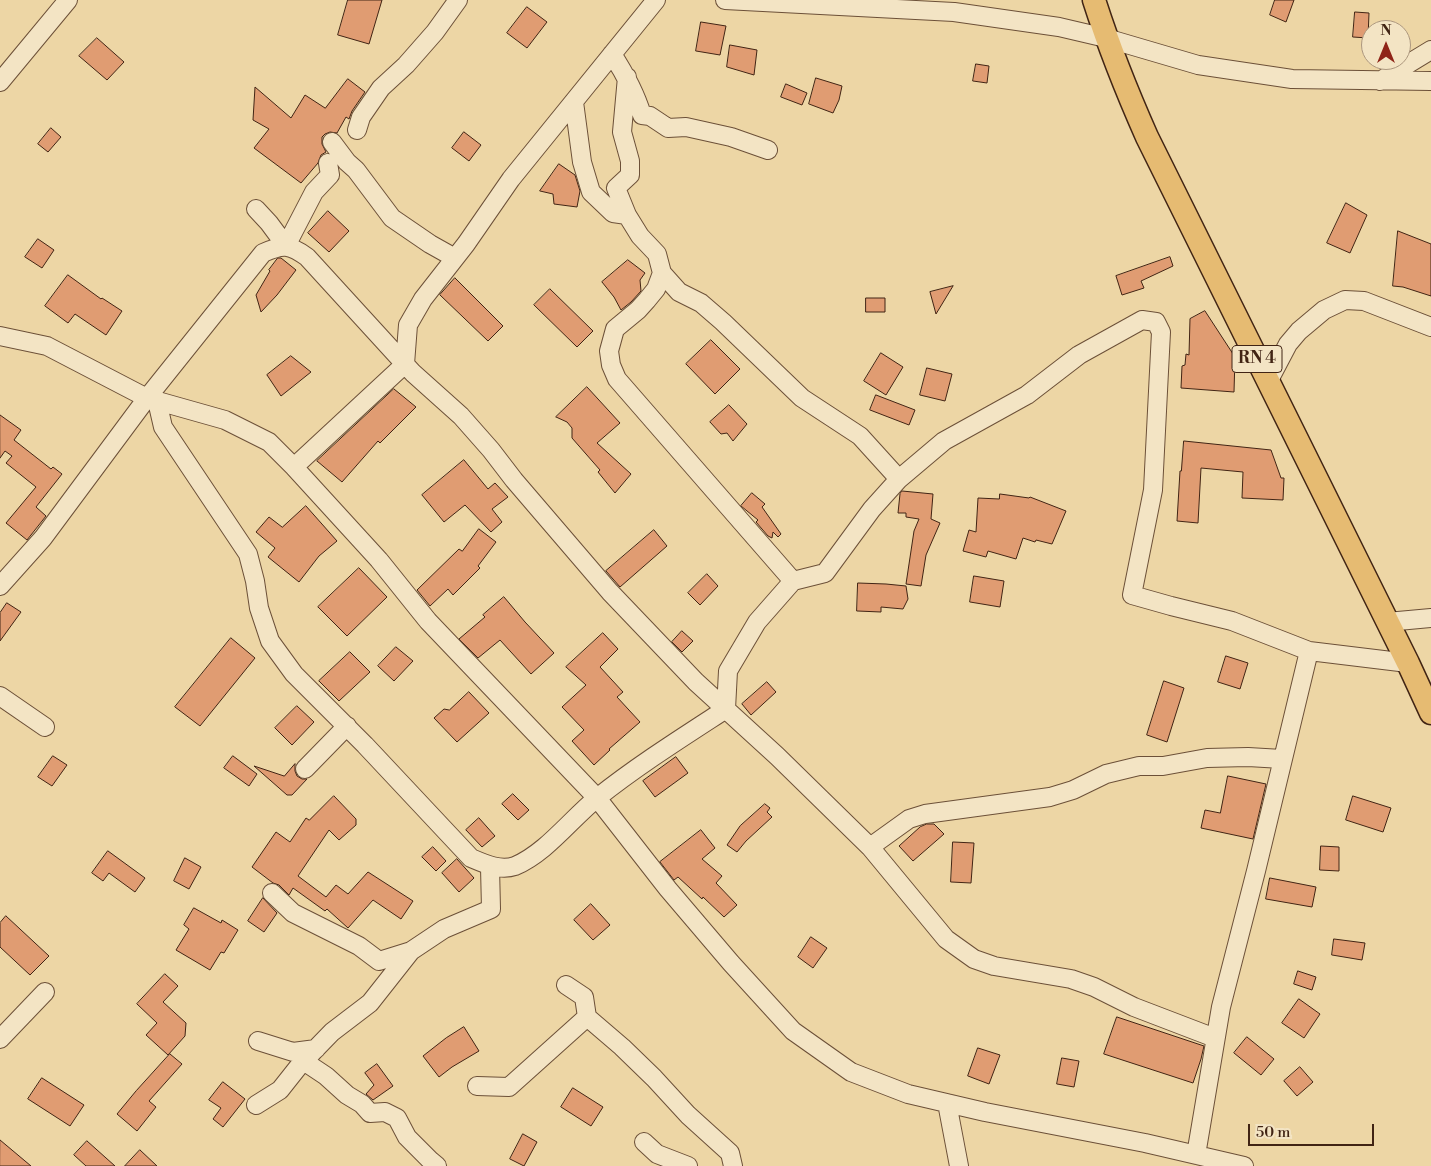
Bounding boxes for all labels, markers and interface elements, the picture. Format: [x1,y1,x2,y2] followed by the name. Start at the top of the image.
[1361,20,1411,70] north arrow
[1380,22,1392,40] text: N
[1232,346,1282,372] road number: RN 4
[1251,1114,1377,1146] scale bar
[1256,1123,1290,1142] text: 50 m

